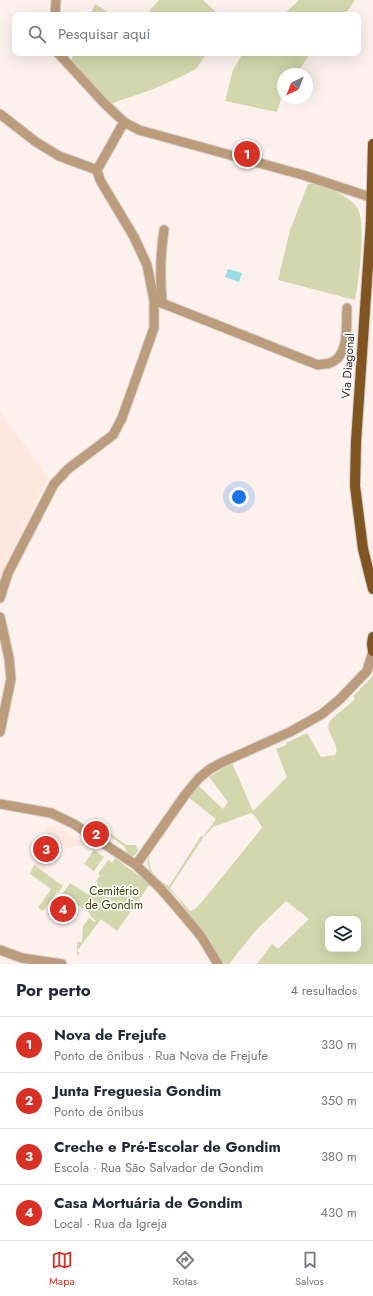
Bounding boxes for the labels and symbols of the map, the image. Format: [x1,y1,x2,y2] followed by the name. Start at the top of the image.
[277,68,313,104] north arrow
[234,139,260,169] pin: 1
[337,333,359,399] street label: Via Diagonal
[229,487,249,507] your location
[83,819,109,849] pin: 2
[33,834,59,864] pin: 3
[85,882,143,914] park label: Cemitério de Gondim
[50,894,76,924] pin: 4

